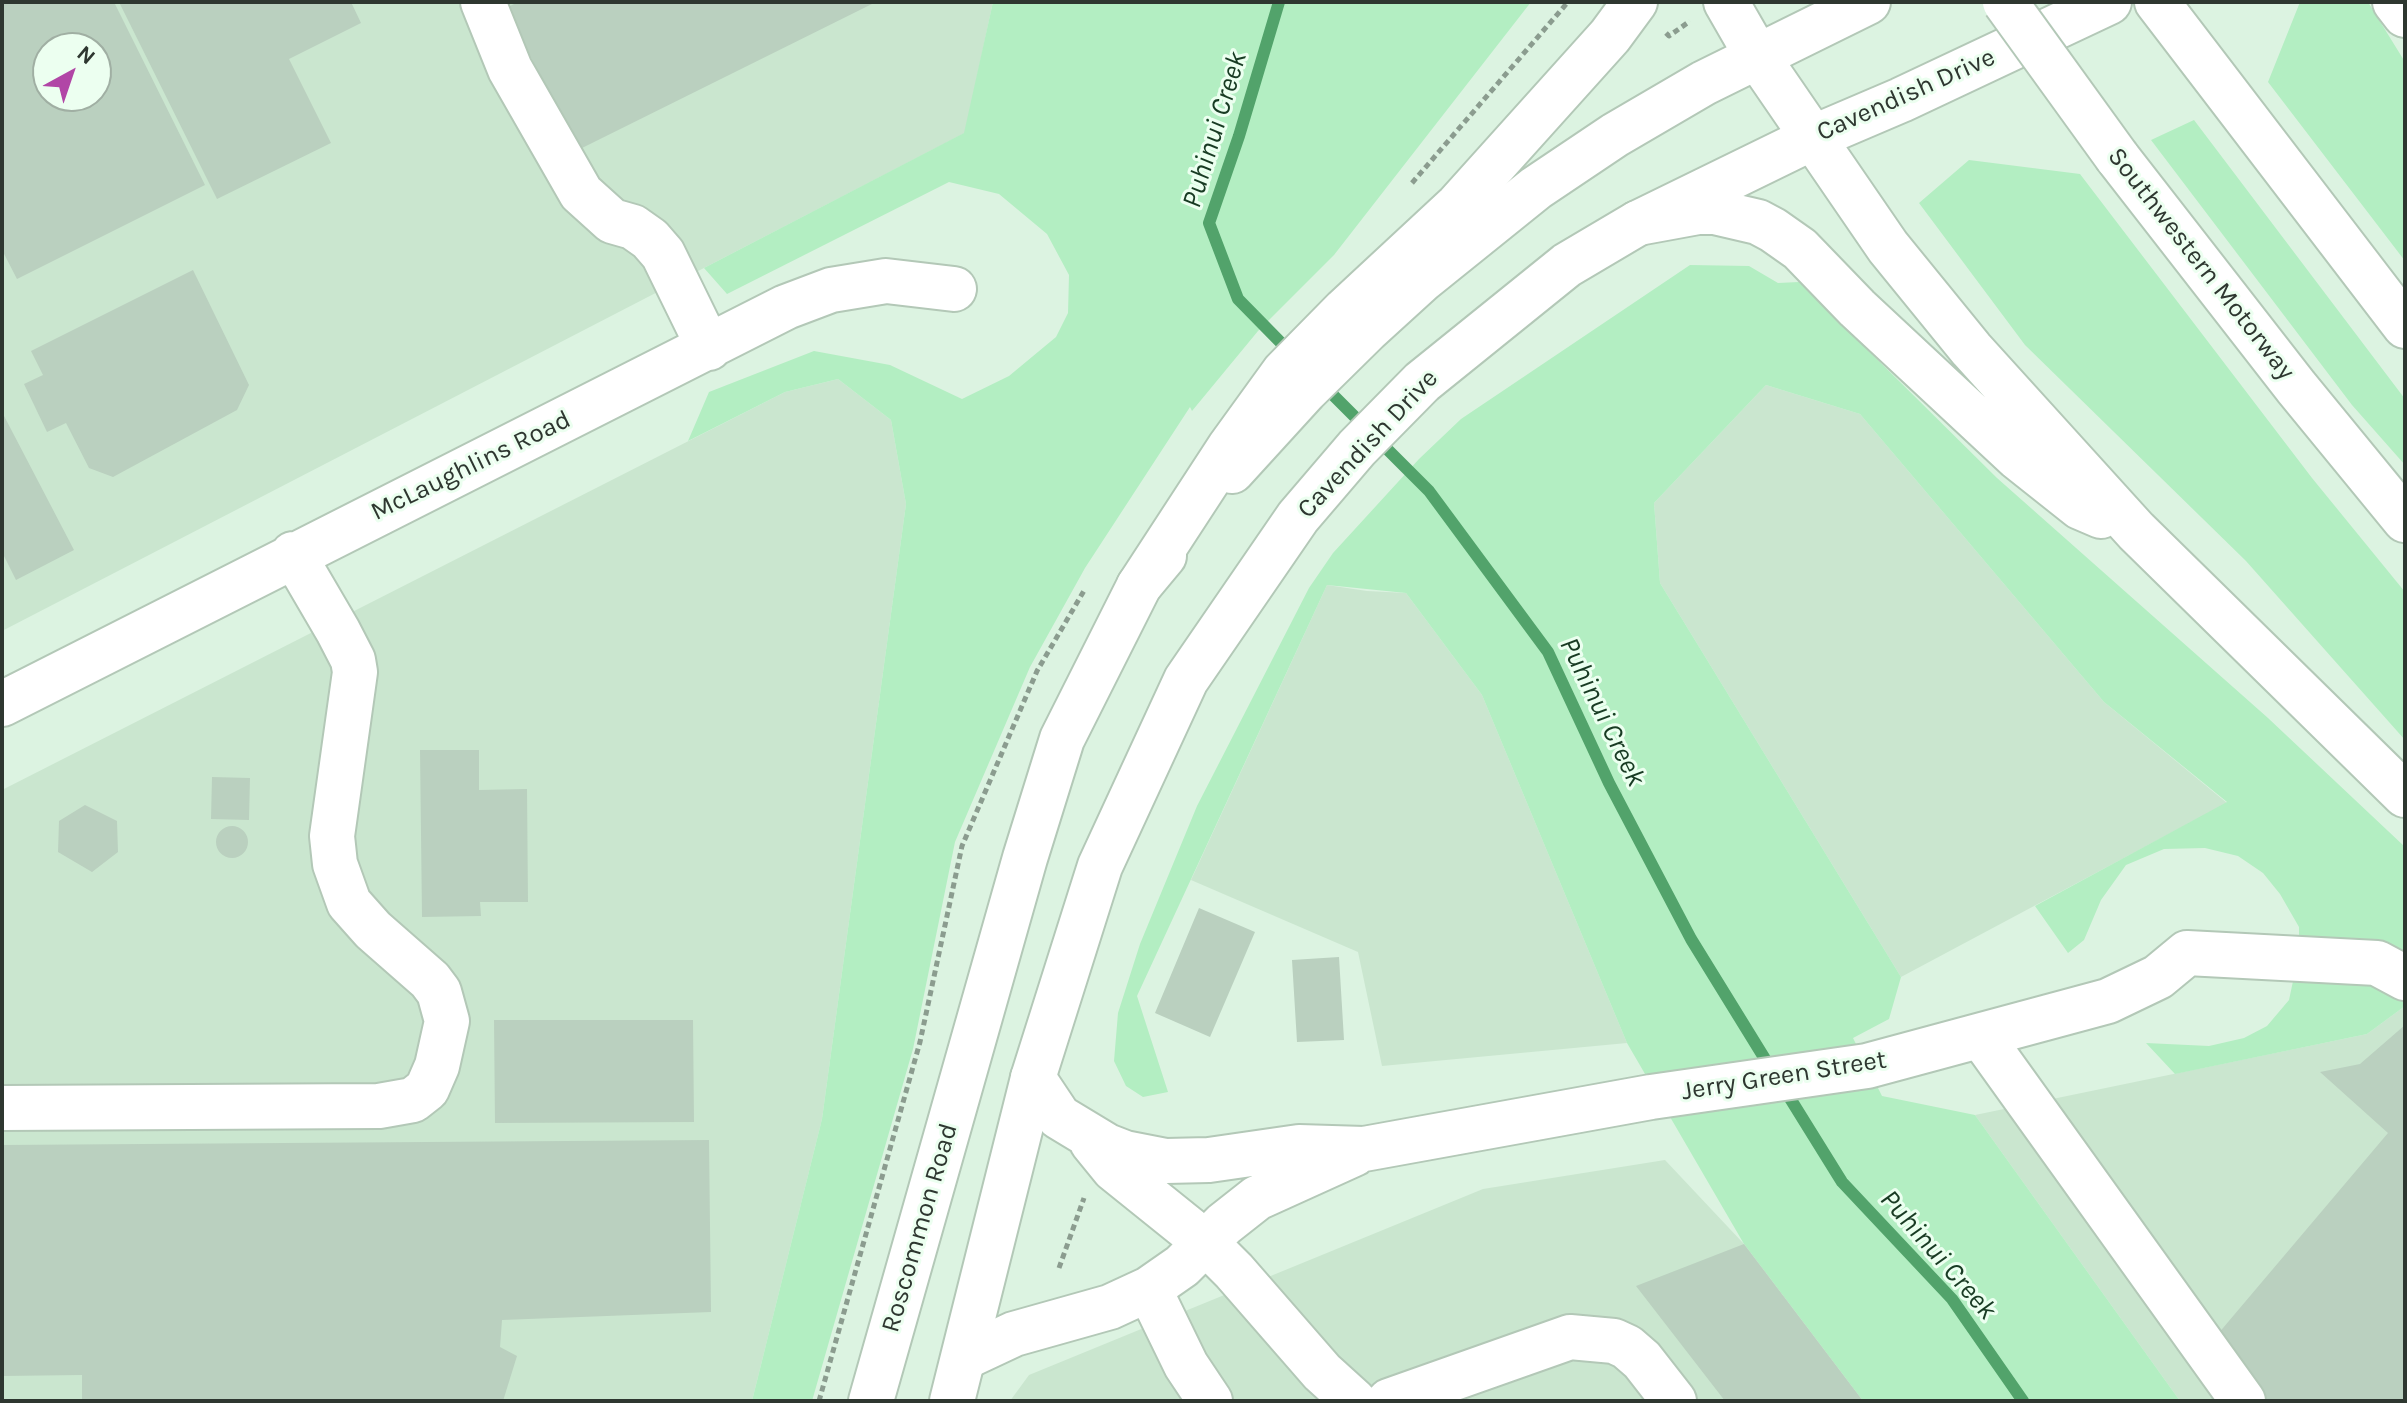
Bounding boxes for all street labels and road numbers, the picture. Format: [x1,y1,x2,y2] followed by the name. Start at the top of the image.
[1812,42,2000,148] street label: Cavendish Drive
[2101,142,2301,386] street label: Southwestern Motorway
[1291,363,1445,525] street label: Cavendish Drive
[366,404,576,528] street label: McLaughlins Road
[1679,1044,1889,1108] street label: Jerry Green Street
[875,1120,965,1336] street label: Roscommon Road

